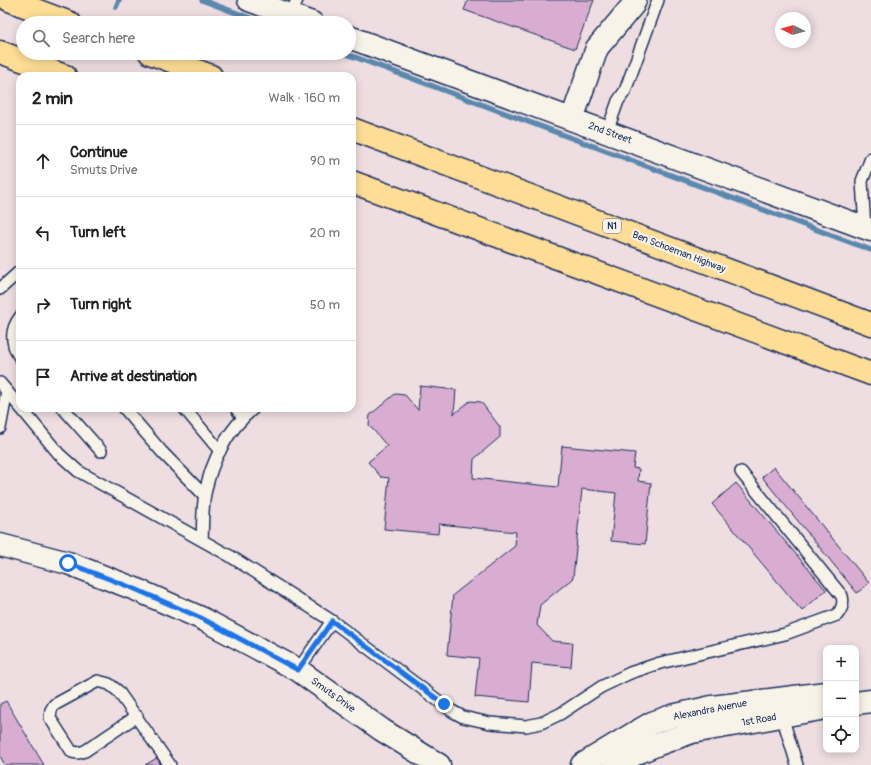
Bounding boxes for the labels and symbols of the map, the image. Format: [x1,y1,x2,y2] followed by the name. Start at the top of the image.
[775,12,811,48] north arrow
[587,120,634,147] street label: 2nd Street
[603,219,621,233] road number: N1
[631,229,728,276] street label: Ben Schoeman Highway
[59,554,77,572] route start
[309,675,358,715] street label: Smuts Drive
[435,695,453,713] route end
[672,697,748,723] street label: Alexandra Avenue
[741,711,778,729] street label: 1st Road

